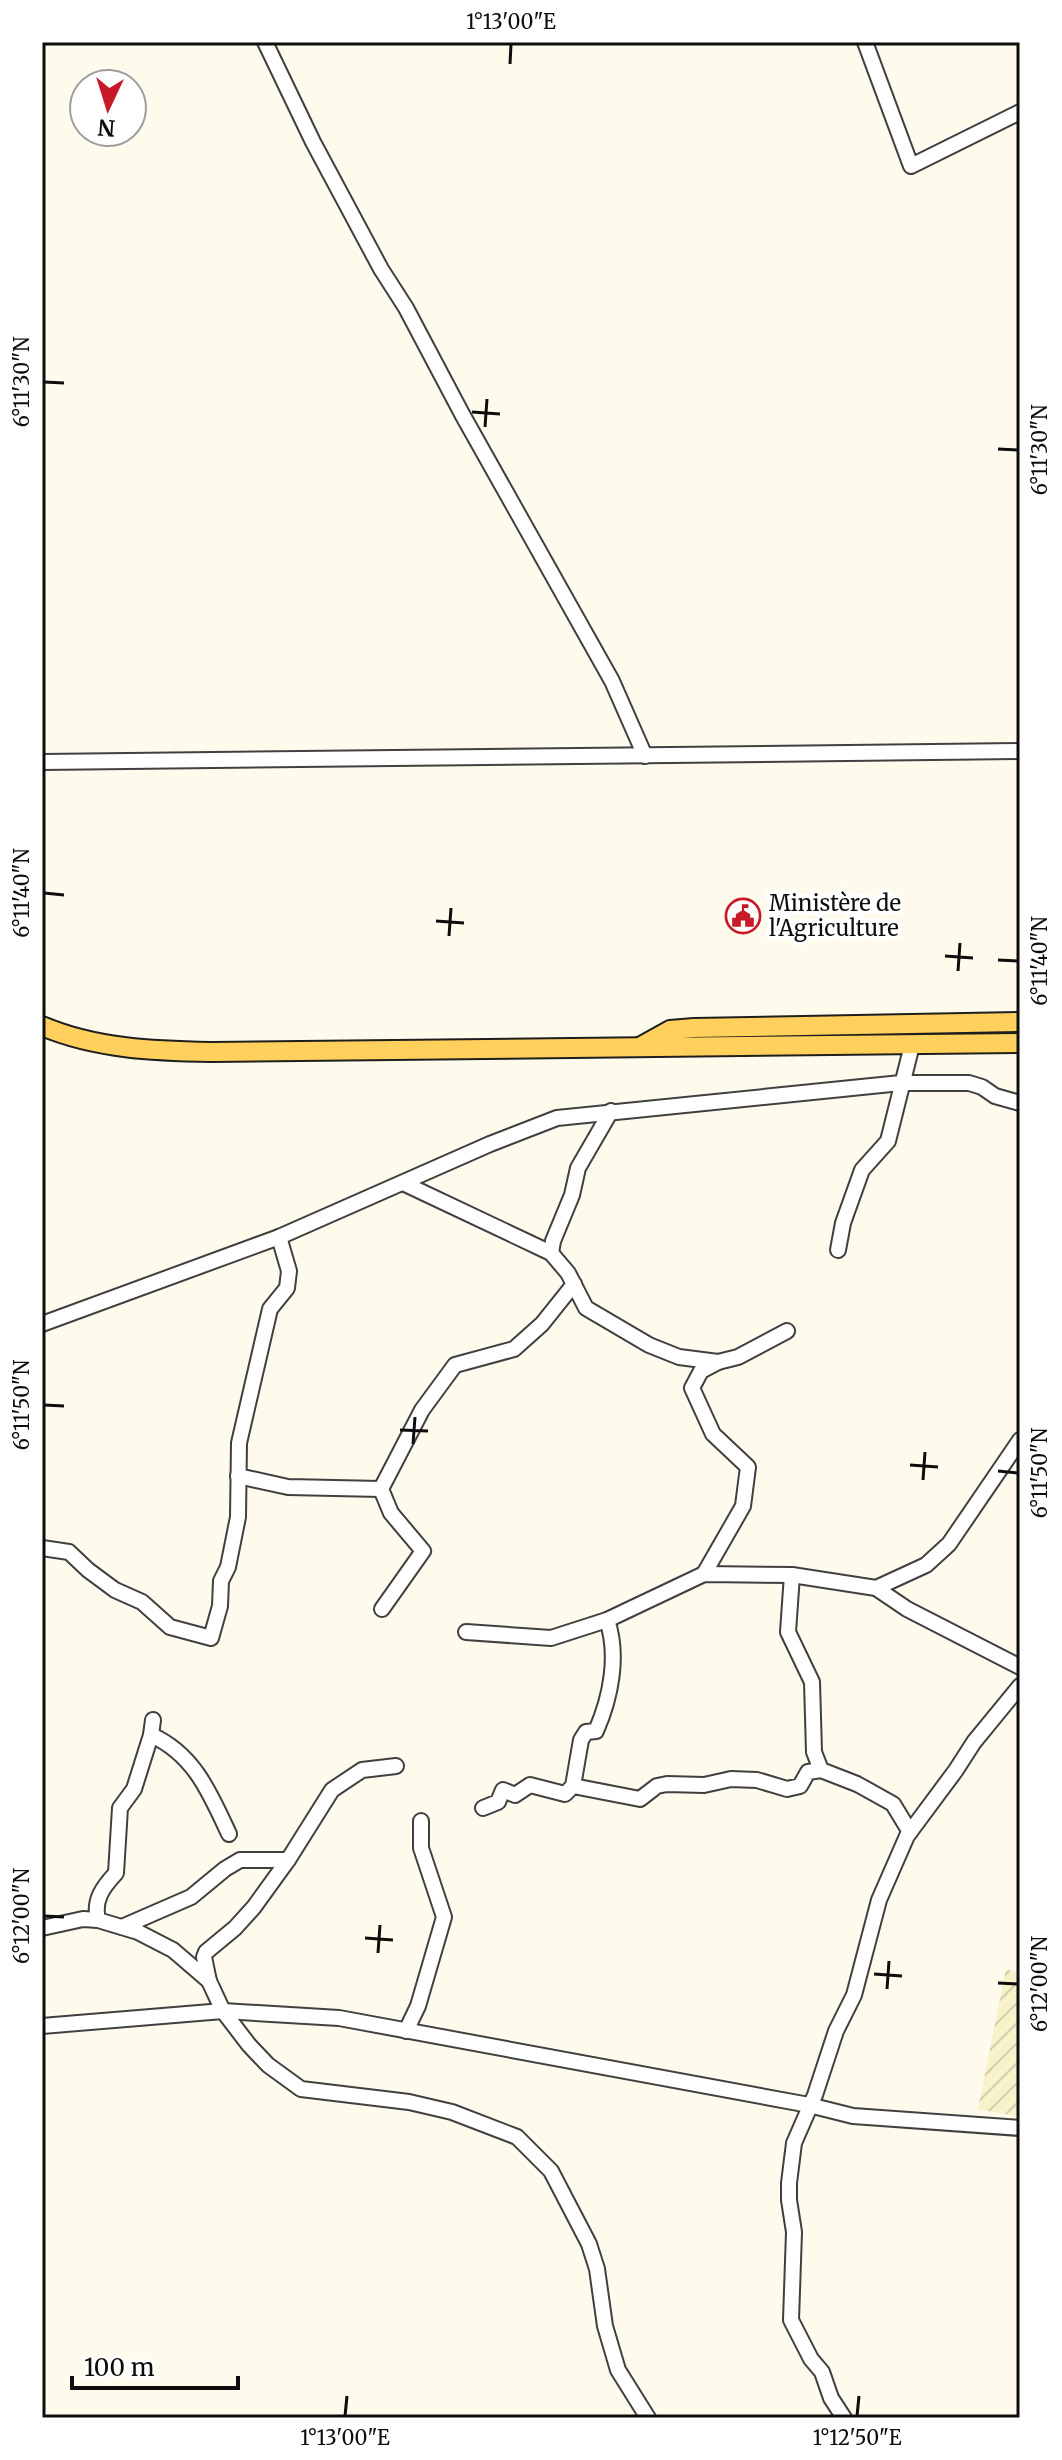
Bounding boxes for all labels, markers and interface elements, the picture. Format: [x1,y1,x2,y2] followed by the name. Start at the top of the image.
[466,9,556,34] text: 1°13'00"E
[68,68,148,148] north arrow
[96,113,116,143] text: N
[9,336,34,427] text: 6°11'30"N
[1027,404,1052,495] text: 6°11'30"N
[9,848,34,938] text: 6°11'40"N
[769,889,901,942] place label: Ministère de l'Agriculture
[724,897,762,935] public building icon: Ministère de l'Agriculture
[1027,916,1052,1006] text: 6°11'40"N
[9,1359,34,1450] text: 6°11'50"N
[1027,1427,1052,1518] text: 6°11'50"N
[9,1868,34,1964] text: 6°12'00"N
[1027,1936,1052,2032] text: 6°12'00"N
[72,2340,238,2390] scale bar
[84,2352,155,2383] text: 100 m
[300,2425,390,2450] text: 1°13'00"E
[813,2425,902,2450] text: 1°12'50"E

